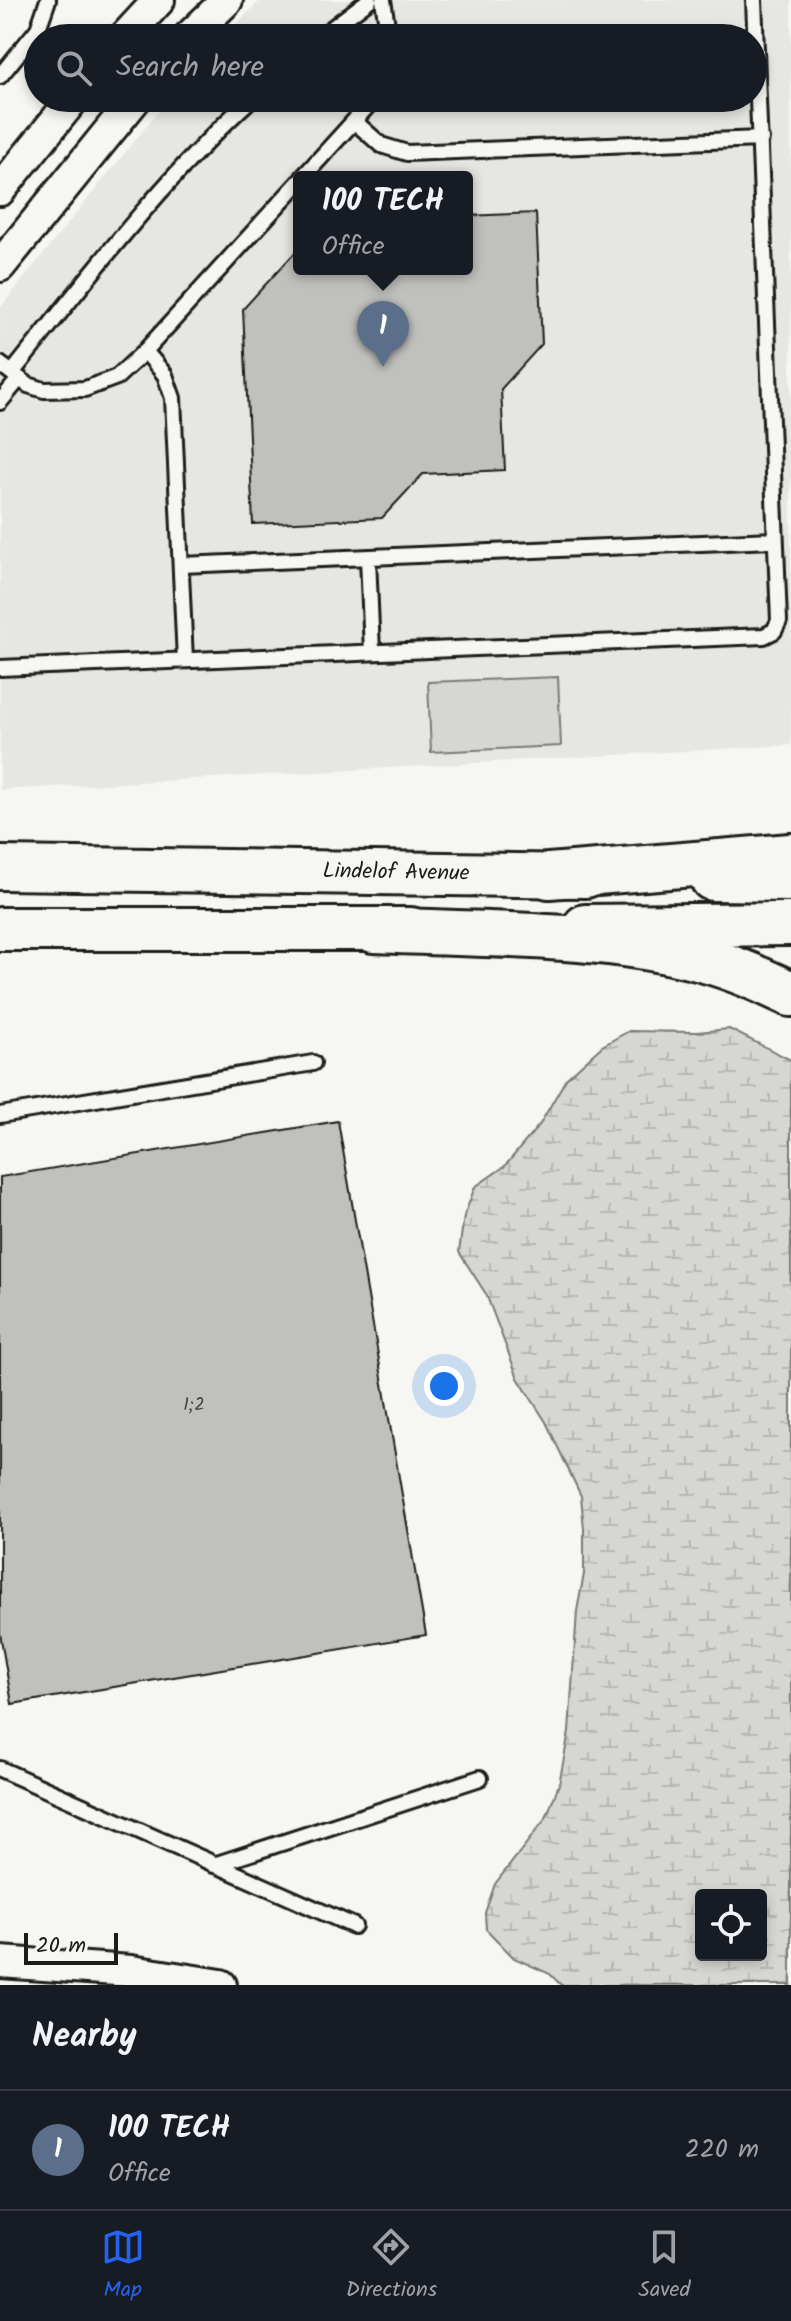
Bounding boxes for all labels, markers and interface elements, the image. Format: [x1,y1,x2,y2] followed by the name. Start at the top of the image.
[24,24,767,112] search box
[116,44,264,92] text: Search here
[52,46,96,90] icon: search
[293,171,473,275] popup
[322,178,444,226] text: 100 TECH
[322,226,385,268] text: Office
[357,301,409,367] pin: 1
[322,854,470,892] street label: Lindelof Avenue
[424,1366,464,1406] your location
[183,1391,205,1420] house number: 1;2
[695,1889,767,1961] map controls
[695,1889,767,1961] button: locate
[24,1929,118,1965] scale bar
[36,1929,86,1964] text: 20 m
[32,2010,137,2064] text: Nearby
[108,2105,230,2153] text: 100 TECH
[54,2129,62,2171] text: 1
[685,2129,759,2171] text: 220 m
[108,2153,171,2195] text: Office
[101,2225,145,2308] tab: Map
[346,2225,437,2308] tab: Directions
[638,2225,690,2308] tab: Saved

